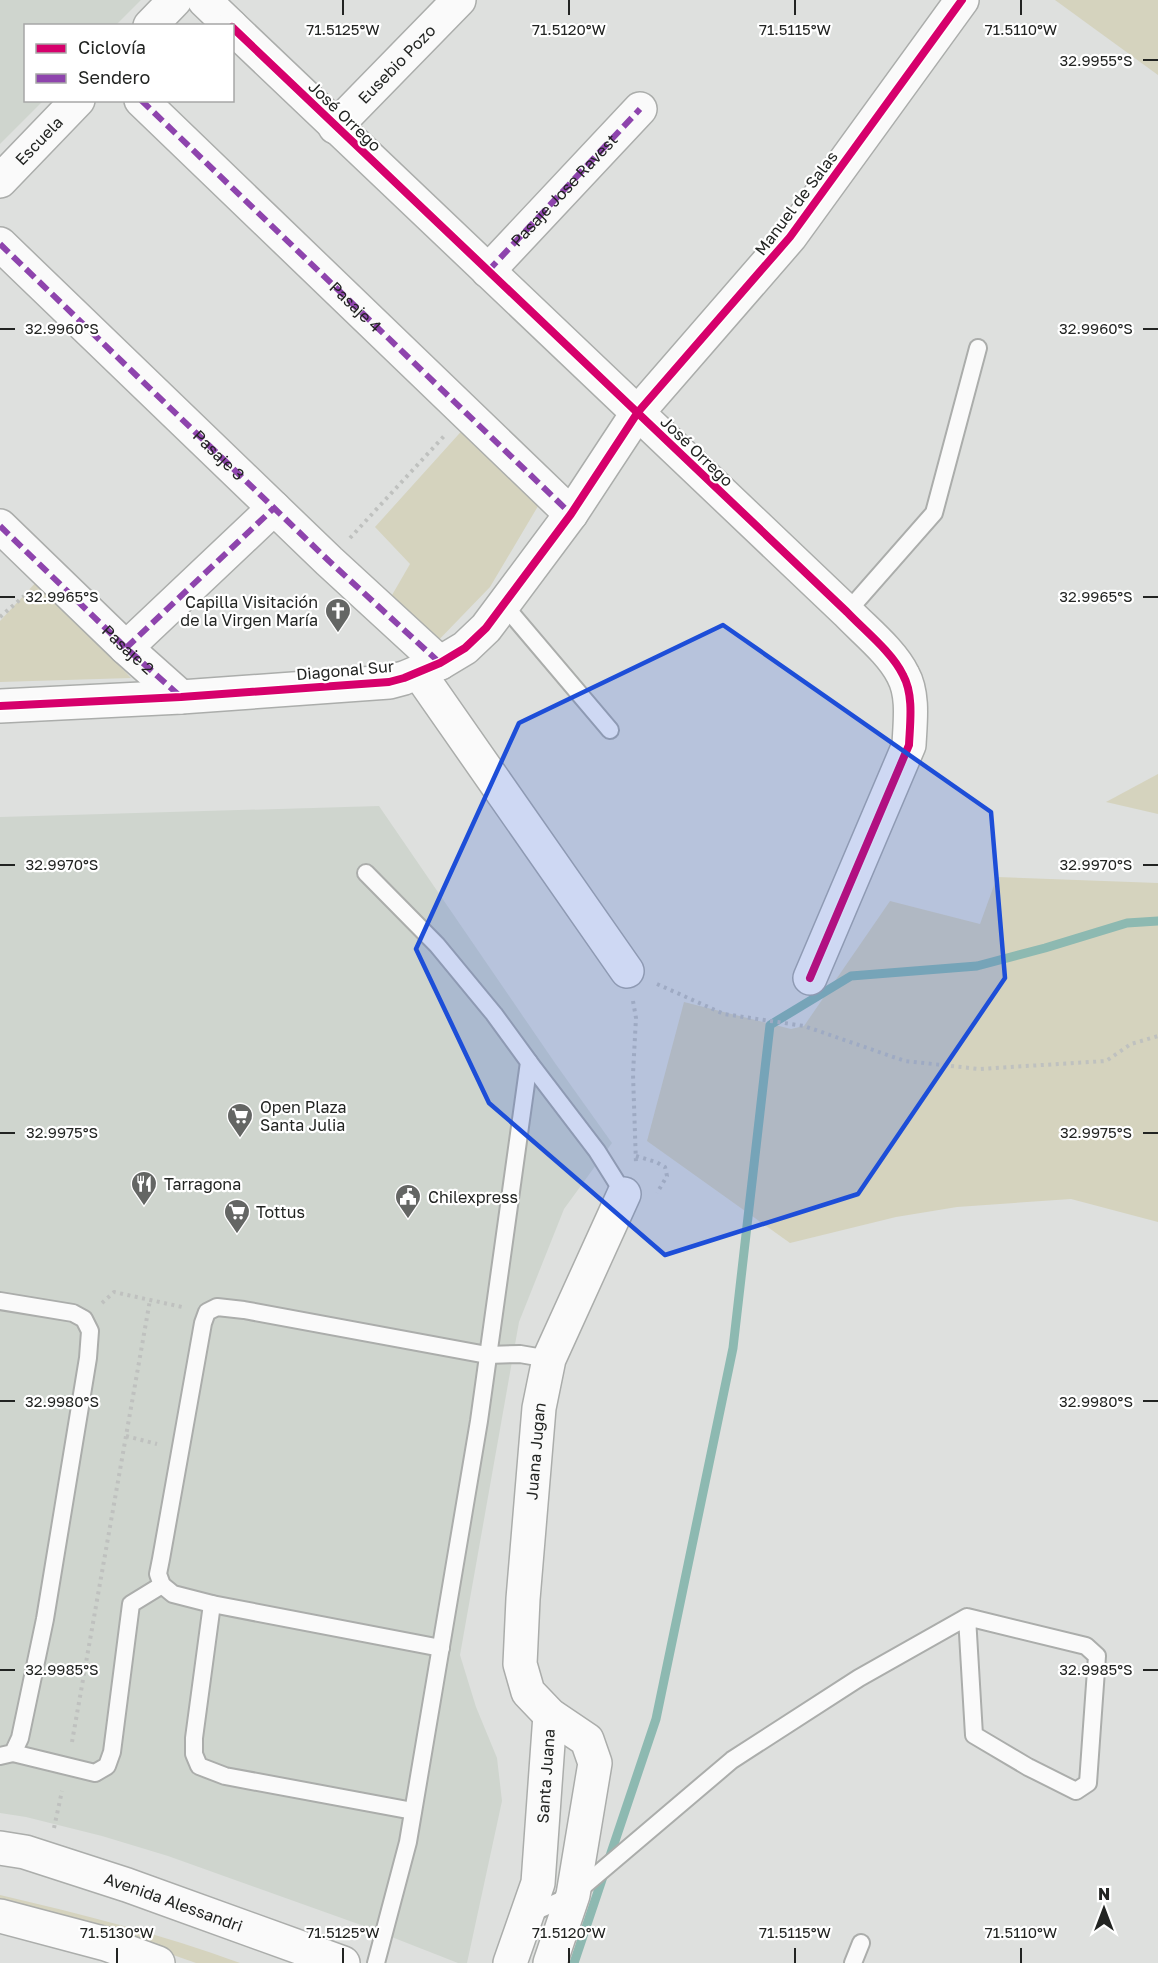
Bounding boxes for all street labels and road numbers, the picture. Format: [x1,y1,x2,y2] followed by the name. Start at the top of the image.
[353,20,440,108] street label: Eusebio Pozo
[305,76,385,156] street label: José Orrego
[11,112,67,169] street label: Escuela
[506,130,622,251] street label: Pasaje Jose Ravest
[750,147,842,259] street label: Manuel de Salas
[326,277,386,336] street label: Pasaje 4
[657,411,737,491] street label: José Orrego
[189,426,249,484] street label: Pasaje 3
[98,620,158,678] street label: Pasaje 2
[295,656,395,684] street label: Diagonal Sur
[521,1400,550,1501] street label: Juana Jugan
[532,1728,559,1824] street label: Santa Juana
[102,1868,245,1936] street label: Avenida Alessandri

